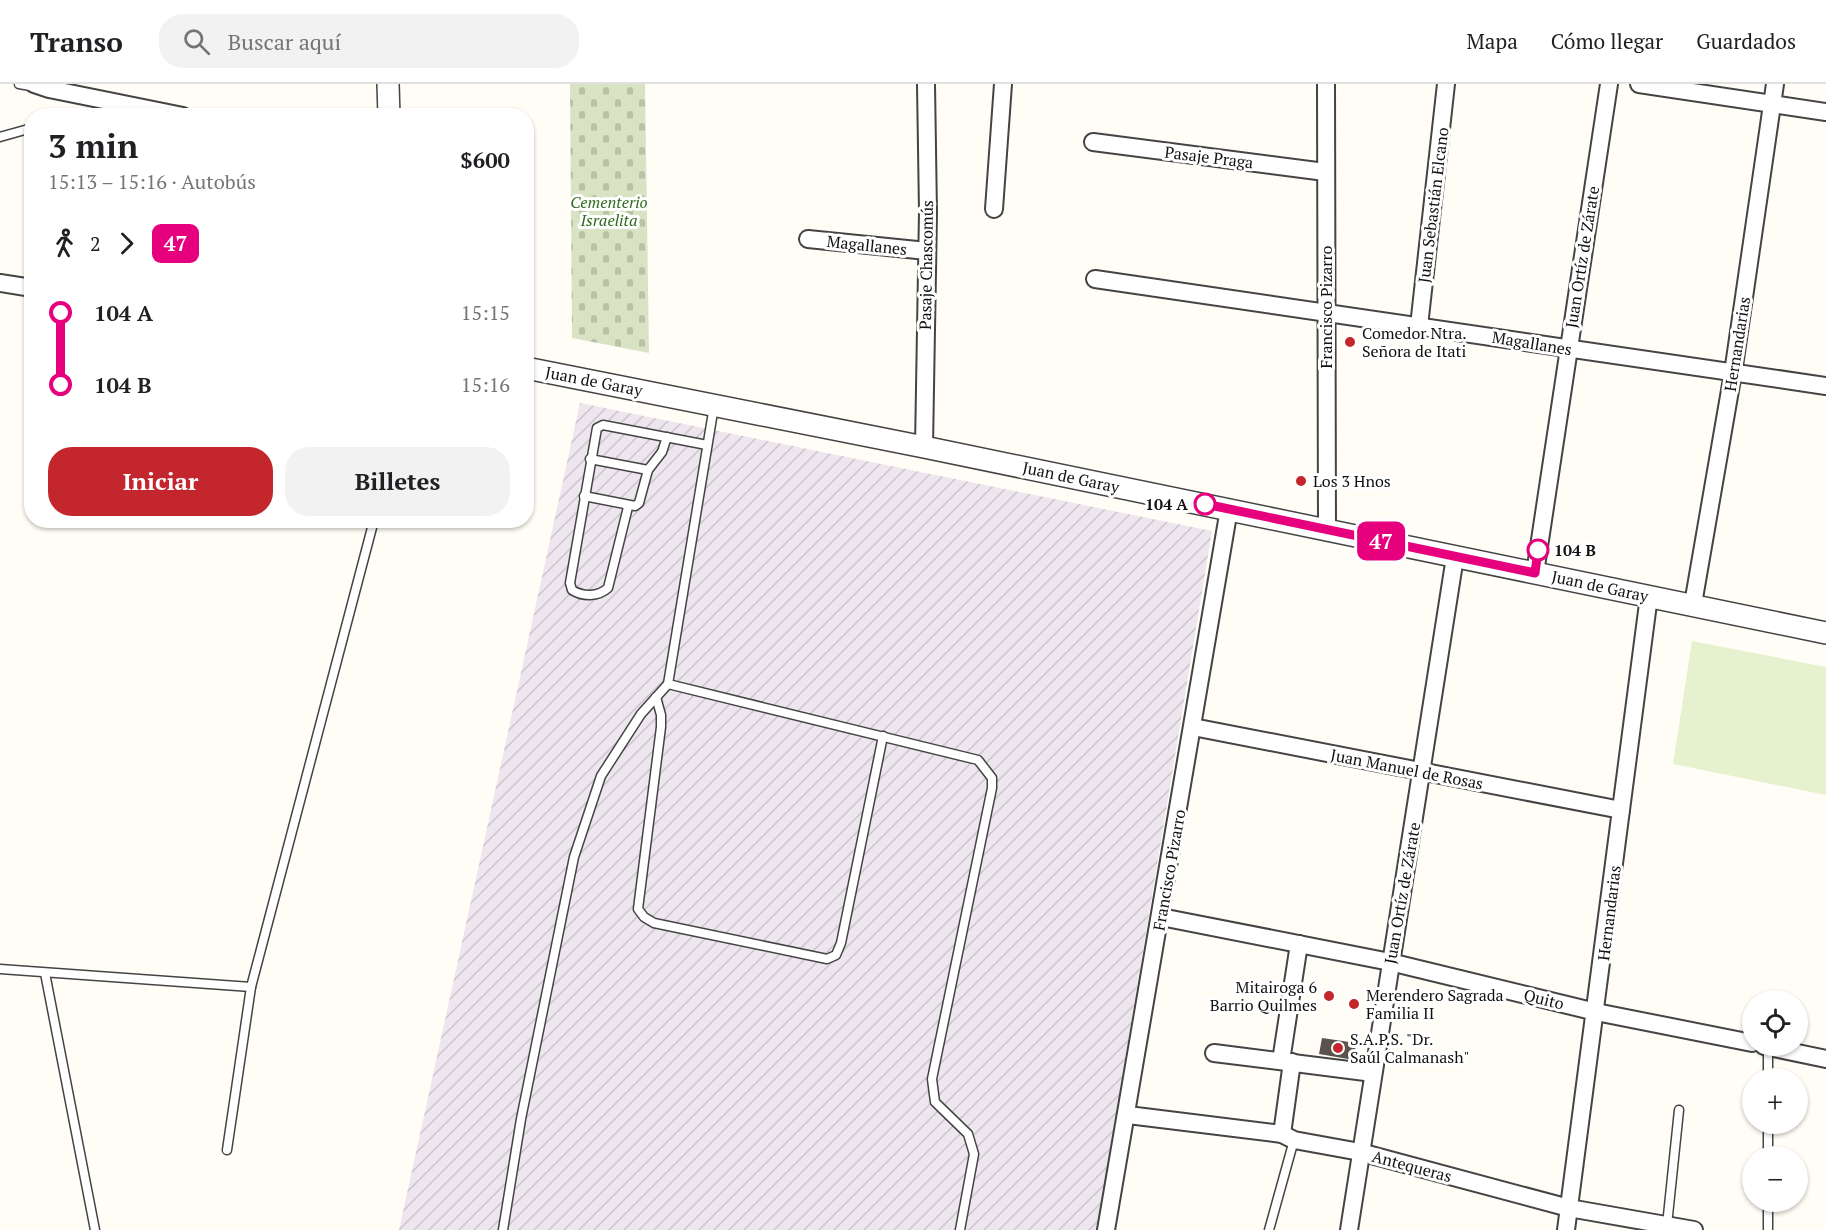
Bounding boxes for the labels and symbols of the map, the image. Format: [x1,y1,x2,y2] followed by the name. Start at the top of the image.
[1413,126,1453,284] street label: Juan Sebastián Elcano
[1163,141,1255,173] street label: Pasaje Praga
[1560,184,1604,330] street label: Juan Ortíz de Zárate
[570,191,648,231] park label: Cementerio Israelita
[914,200,938,330] street label: Pasaje Chascomús
[826,230,908,260] street label: Magallanes
[1315,245,1337,368] street label: Francisco Pizarro
[1719,295,1755,393] street label: Hernandarias
[1362,322,1467,362] place label: Comedor Ntra. Señora de Itati
[1490,326,1574,360] street label: Magallanes
[1343,335,1357,349] marker: Comedor Ntra. Señora de Itati
[544,361,645,401] street label: Juan de Garay
[1021,456,1122,498] street label: Juan de Garay
[1313,470,1391,492] place label: Los 3 Hnos
[1294,474,1308,488] marker: Los 3 Hnos
[1145,493,1188,515] place label: 104 A
[1194,493,1216,515] marker: 104 A
[1354,522,1408,560] line badge: 47
[1527,539,1549,561] marker: 104 B
[1554,539,1596,561] place label: 104 B
[1550,565,1651,607] street label: Juan de Garay
[1329,743,1485,795] street label: Juan Manuel de Rosas
[1147,807,1191,932] street label: Francisco Pizarro
[1379,820,1425,966] street label: Juan Ortíz de Zárate
[1592,864,1626,962] street label: Hernandarias
[1210,976,1317,1016] place label: Mitairoga 6 Barrio Quilmes
[1522,983,1567,1015] street label: Quito
[1366,984,1504,1024] place label: Merendero Sagrada Familia II
[1322,989,1336,1003] marker: Mitairoga 6 Barrio Quilmes
[1347,997,1361,1011] marker: Merendero Sagrada Familia II
[1350,1028,1470,1068] place label: S.A.P.S. "Dr. Saúl Calmanash"
[1331,1041,1345,1055] marker: S.A.P.S. "Dr. Saúl Calmanash"
[1370,1145,1454,1187] street label: Antequeras

